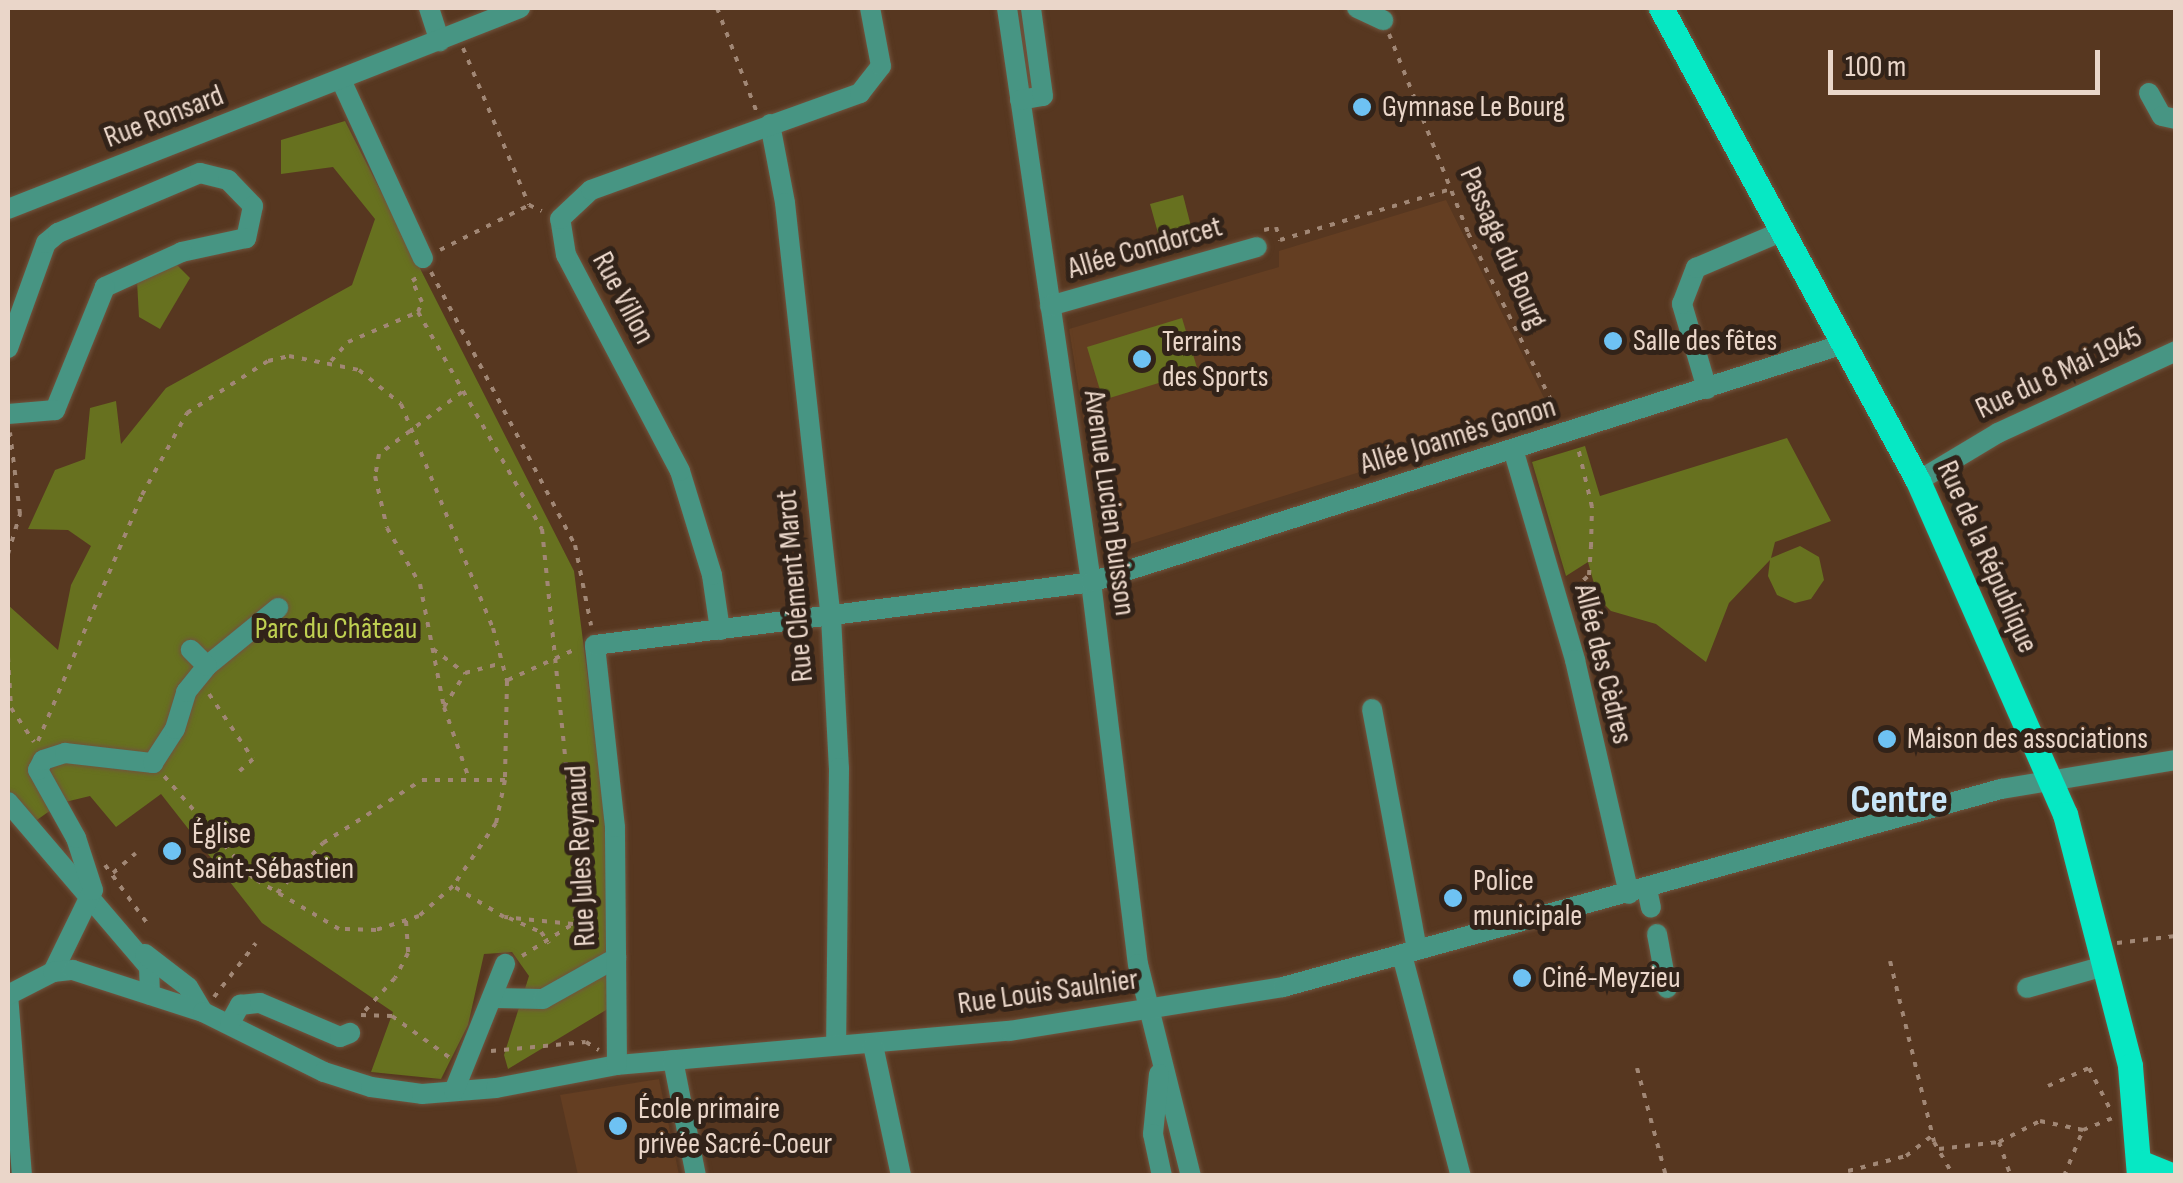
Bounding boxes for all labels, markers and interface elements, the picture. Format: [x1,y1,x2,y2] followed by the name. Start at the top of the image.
[1833,30,2106,92] scale bar
[1845,49,1906,85] text: 100 m
[99,78,229,156] street label: Rue Ronsard
[1382,89,1565,125] place label: Gymnase Le Bourg
[1351,96,1373,118] marker: Gymnase Le Bourg
[1451,162,1555,334] street label: Passage du Bourg
[1064,209,1226,287] street label: Allée Condorcet
[584,246,662,350] street label: Rue Villon
[1970,319,2148,427] street label: Rue du 8 Mai 1945
[1633,323,1777,359] place label: Salle des fêtes
[1162,324,1268,394] place label: Terrains des Sports
[1602,330,1624,352] marker: Salle des fêtes
[1131,348,1153,370] marker: Terrains des Sports
[1075,388,1143,618] street label: Avenue Lucien Buisson
[1356,389,1560,483] street label: Allée Joannès Gonon
[1929,455,2045,659] street label: Rue de la République
[769,488,821,684] street label: Rue Clément Marot
[1566,580,1640,748] street label: Allée des Cèdres
[255,611,417,647] park label: Parc du Château
[1907,721,2148,757] place label: Maison des associations
[1876,728,1898,750] marker: Maison des associations
[558,764,604,948] street label: Rue Jules Reynaud
[1850,776,1948,824] district label: Centre
[192,816,354,886] place label: Église Saint-Sébastien
[161,840,183,862] marker: Église Saint-Sébastien
[1473,863,1582,934] place label: Police municipale
[1442,887,1464,909] marker: Police municipale
[1542,960,1680,996] place label: Ciné-Meyzieu
[956,962,1140,1022] street label: Rue Louis Saulnier
[1511,967,1533,989] marker: Ciné-Meyzieu
[638,1091,832,1162] place label: École primaire privée Sacré-Coeur
[607,1115,629,1137] marker: École primaire privée Sacré-Coeur

